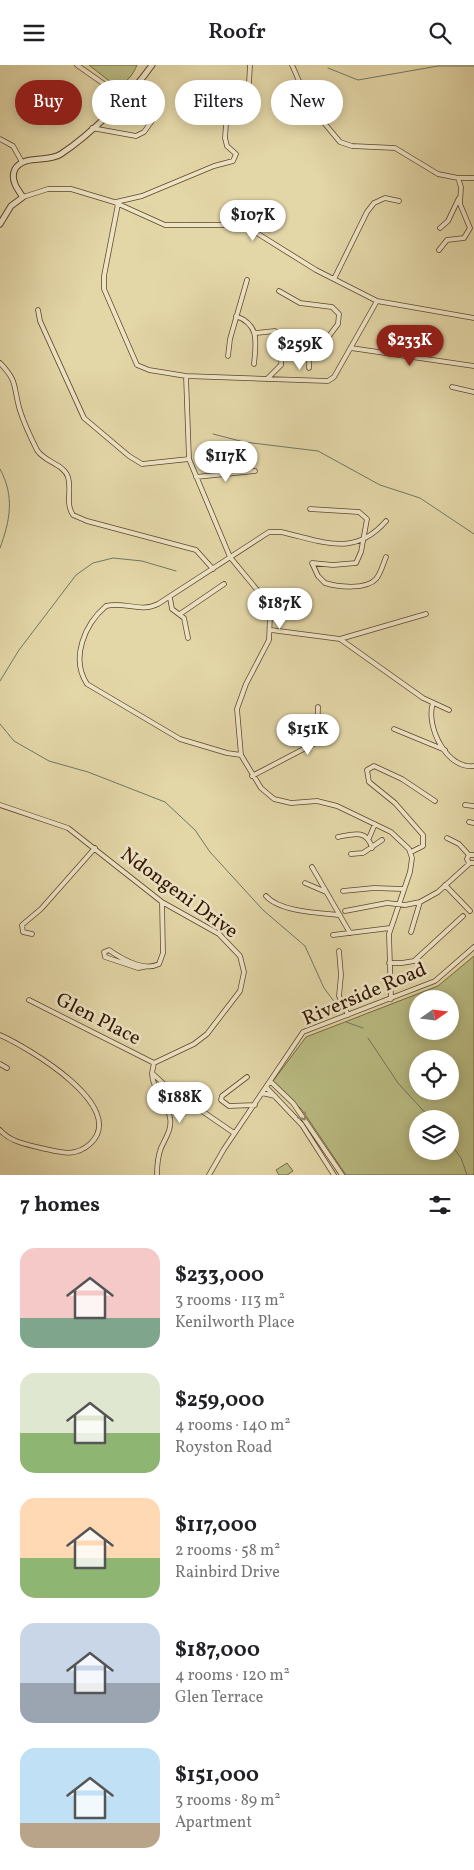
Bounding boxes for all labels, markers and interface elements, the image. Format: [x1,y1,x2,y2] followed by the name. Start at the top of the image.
[208,17,266,48] text: Roofr
[20,19,48,47] icon: menu
[426,19,454,47] icon: search
[15,80,82,125] chip: Buy
[92,80,165,125] chip: Rent
[175,80,261,125] chip: Filters
[271,80,343,125] chip: New
[218,199,288,242] pin: $107K
[231,205,275,227] text: $107K
[375,325,445,367] pin: $233K
[265,329,335,371] pin: $259K
[388,330,432,352] text: $233K
[277,334,323,356] text: $259K
[191,441,261,483] pin: $117K
[205,446,247,468] text: $117K
[245,587,315,630] pin: $187K
[258,593,302,615] text: $187K
[273,713,343,756] pin: $151K
[287,719,329,741] text: $151K
[114,841,243,946] street label: Ndongeni Drive
[298,956,431,1034] street label: Riverside Road
[51,986,145,1053] street label: Glen Place
[409,990,459,1040] north arrow
[409,990,459,1160] map controls
[409,1050,459,1100] button: locate
[145,1081,215,1124] pin: $188K
[158,1087,202,1109] text: $188K
[409,1110,459,1160] button: layers
[297,1111,306,1120] one-way arrow
[20,1191,100,1220] text: 7 homes
[426,1191,454,1219] icon: filters
[175,1261,264,1290] text: $233,000
[60,1268,120,1328] icon: home
[175,1290,285,1312] text: 3 rooms · 113 m²
[175,1312,295,1334] text: Kenilworth Place
[175,1386,264,1415] text: $259,000
[60,1393,120,1453] icon: home
[175,1415,290,1437] text: 4 rooms · 140 m²
[175,1437,272,1459] text: Royston Road
[175,1511,257,1540] text: $117,000
[60,1518,120,1578] icon: home
[175,1540,280,1562] text: 2 rooms · 58 m²
[175,1562,280,1584] text: Rainbird Drive
[175,1636,260,1665] text: $187,000
[60,1643,120,1703] icon: home
[175,1665,290,1687] text: 4 rooms · 120 m²
[175,1687,263,1709] text: Glen Terrace
[175,1761,259,1790] text: $151,000
[60,1768,120,1828] icon: home
[175,1790,280,1812] text: 3 rooms · 89 m²
[175,1812,252,1834] text: Apartment

